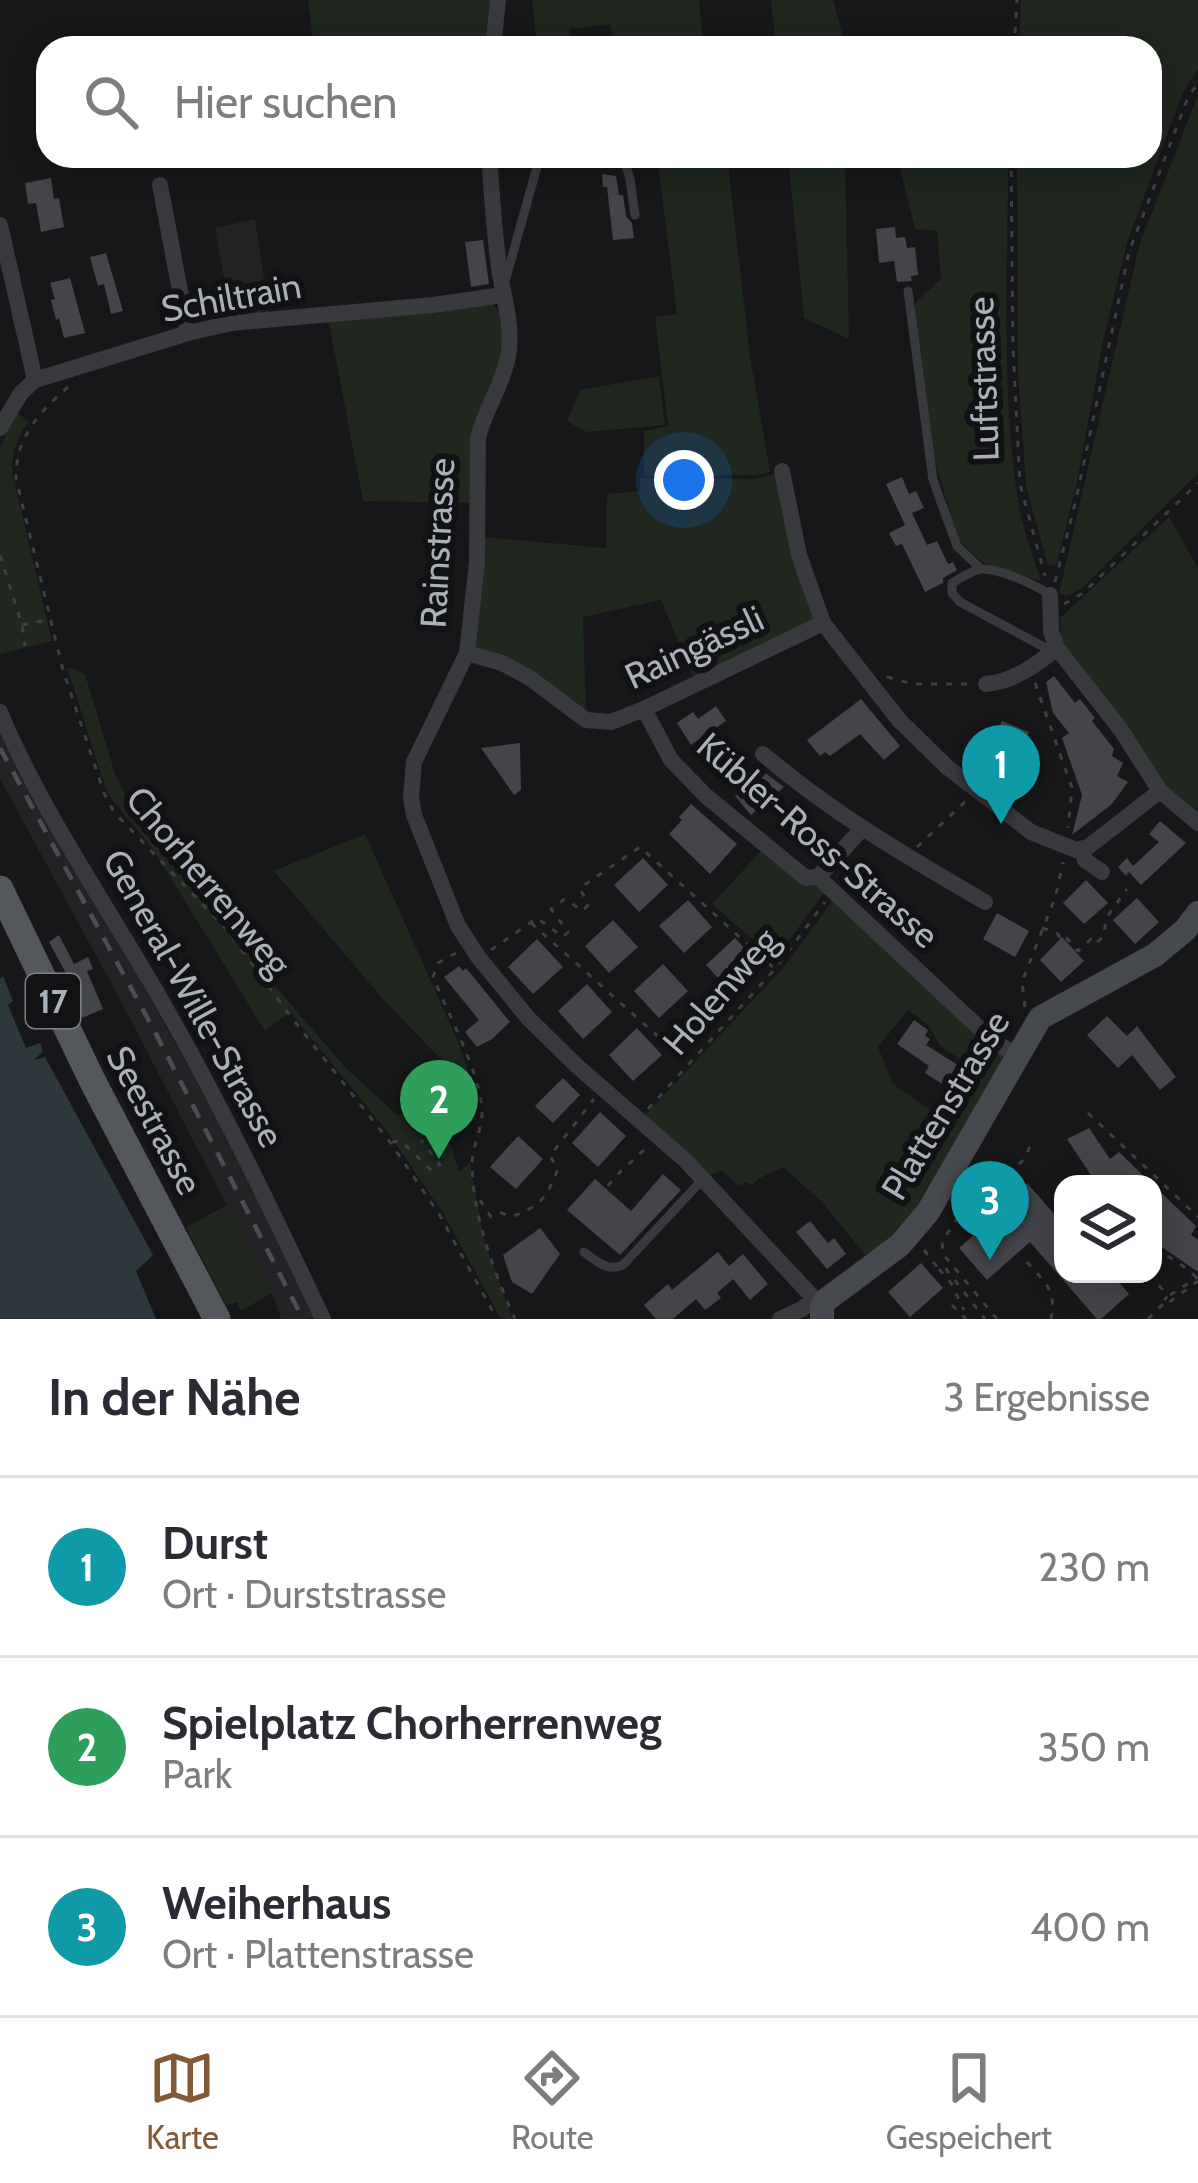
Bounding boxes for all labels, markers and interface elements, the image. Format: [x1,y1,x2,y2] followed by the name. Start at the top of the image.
[36,36,1162,168] search box
[78,69,144,135] icon: search
[174,75,398,129] text: Hier suchen
[158,263,304,331] street label: Schiltrain
[958,296,1008,462] street label: Luftstrasse
[654,450,714,510] your location
[411,457,463,629] street label: Rainstrasse
[618,596,770,698] street label: Raingässli
[688,723,948,957] street label: Kübler-Ross-Strasse
[962,725,1040,824] pin: 1
[117,777,302,985] street label: Chorherrenweg
[94,841,294,1155] street label: General-Wille-Strasse
[653,918,788,1063] street label: Holenweg
[26,974,80,1028] road number: 17
[871,1003,1019,1207] street label: Plattenstrasse
[98,1038,212,1202] street label: Seestrasse
[400,1060,478,1159] pin: 2
[951,1161,1029,1260] pin: 3
[1054,1175,1162,1283] map controls
[1054,1175,1162,1283] button: layers
[48,1366,301,1428] text: In der Nähe
[943,1373,1150,1421] text: 3 Ergebnisse
[162,1516,268,1570] text: Durst
[80,1543,94,1591] text: 1
[1038,1543,1150,1591] text: 230 m
[162,1570,447,1618] text: Ort · Durststrasse
[162,1696,662,1750] text: Spielplatz Chorherrenweg
[77,1723,97,1771] text: 2
[1038,1723,1150,1771] text: 350 m
[162,1750,232,1798] text: Park
[162,1876,391,1930] text: Weiherhaus
[76,1903,98,1951] text: 3
[1030,1903,1150,1951] text: 400 m
[162,1930,474,1978] text: Ort · Plattenstrasse
[146,2045,219,2157] tab: Karte
[511,2045,594,2157] tab: Route
[886,2045,1052,2157] tab: Gespeichert

